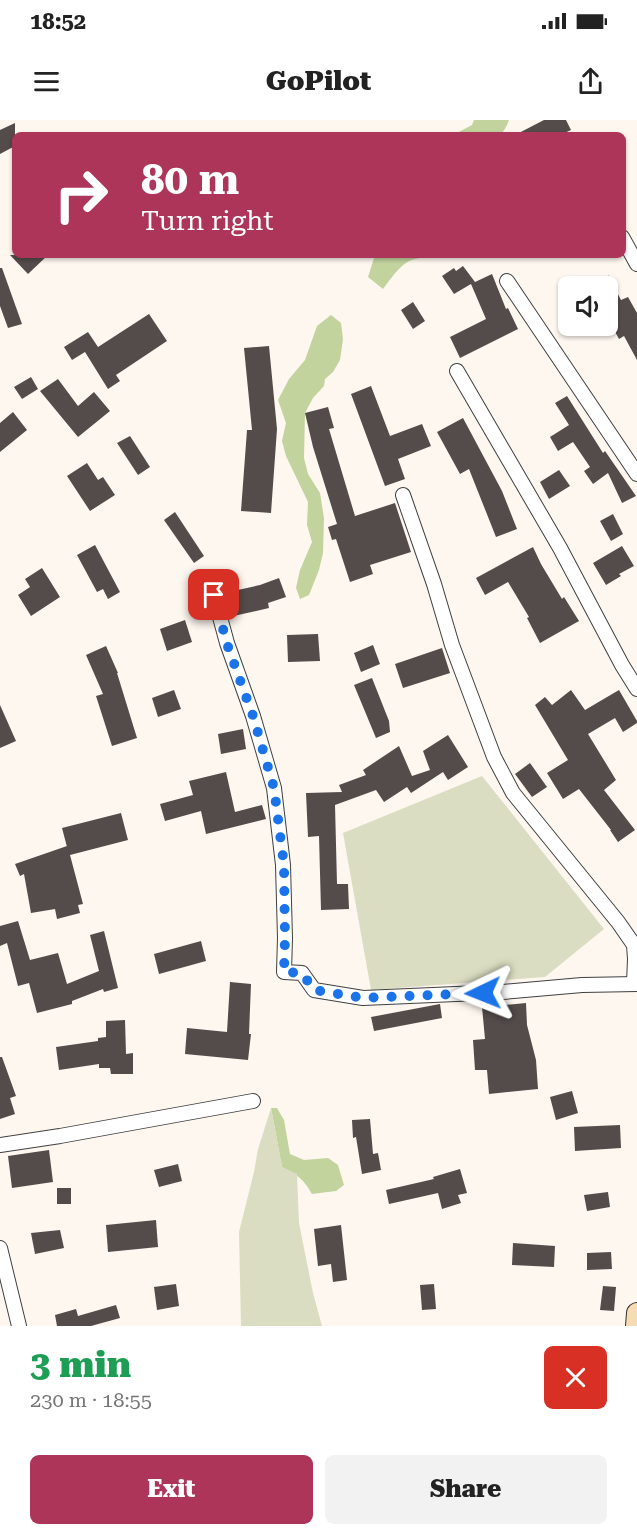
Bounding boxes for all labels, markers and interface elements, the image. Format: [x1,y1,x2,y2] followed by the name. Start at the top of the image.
[30,9,86,34] text: 18:52
[30,65,63,98] icon: menu
[266,65,371,97] text: GoPilot
[574,65,607,98] icon: share
[141,155,239,204] text: 80 m
[42,156,120,234] icon: right
[141,205,274,237] text: Turn right
[558,276,618,336] map controls
[558,276,618,336] button: sound
[188,569,239,620] pin
[197,578,230,611] icon: arrive
[451,961,515,1025] position arrow
[30,1344,131,1386] text: 3 min
[544,1346,607,1409] button: close
[30,1388,152,1412] text: 230 m · 18:55
[30,1455,313,1524] button: Exit
[325,1455,607,1524] button: Share

